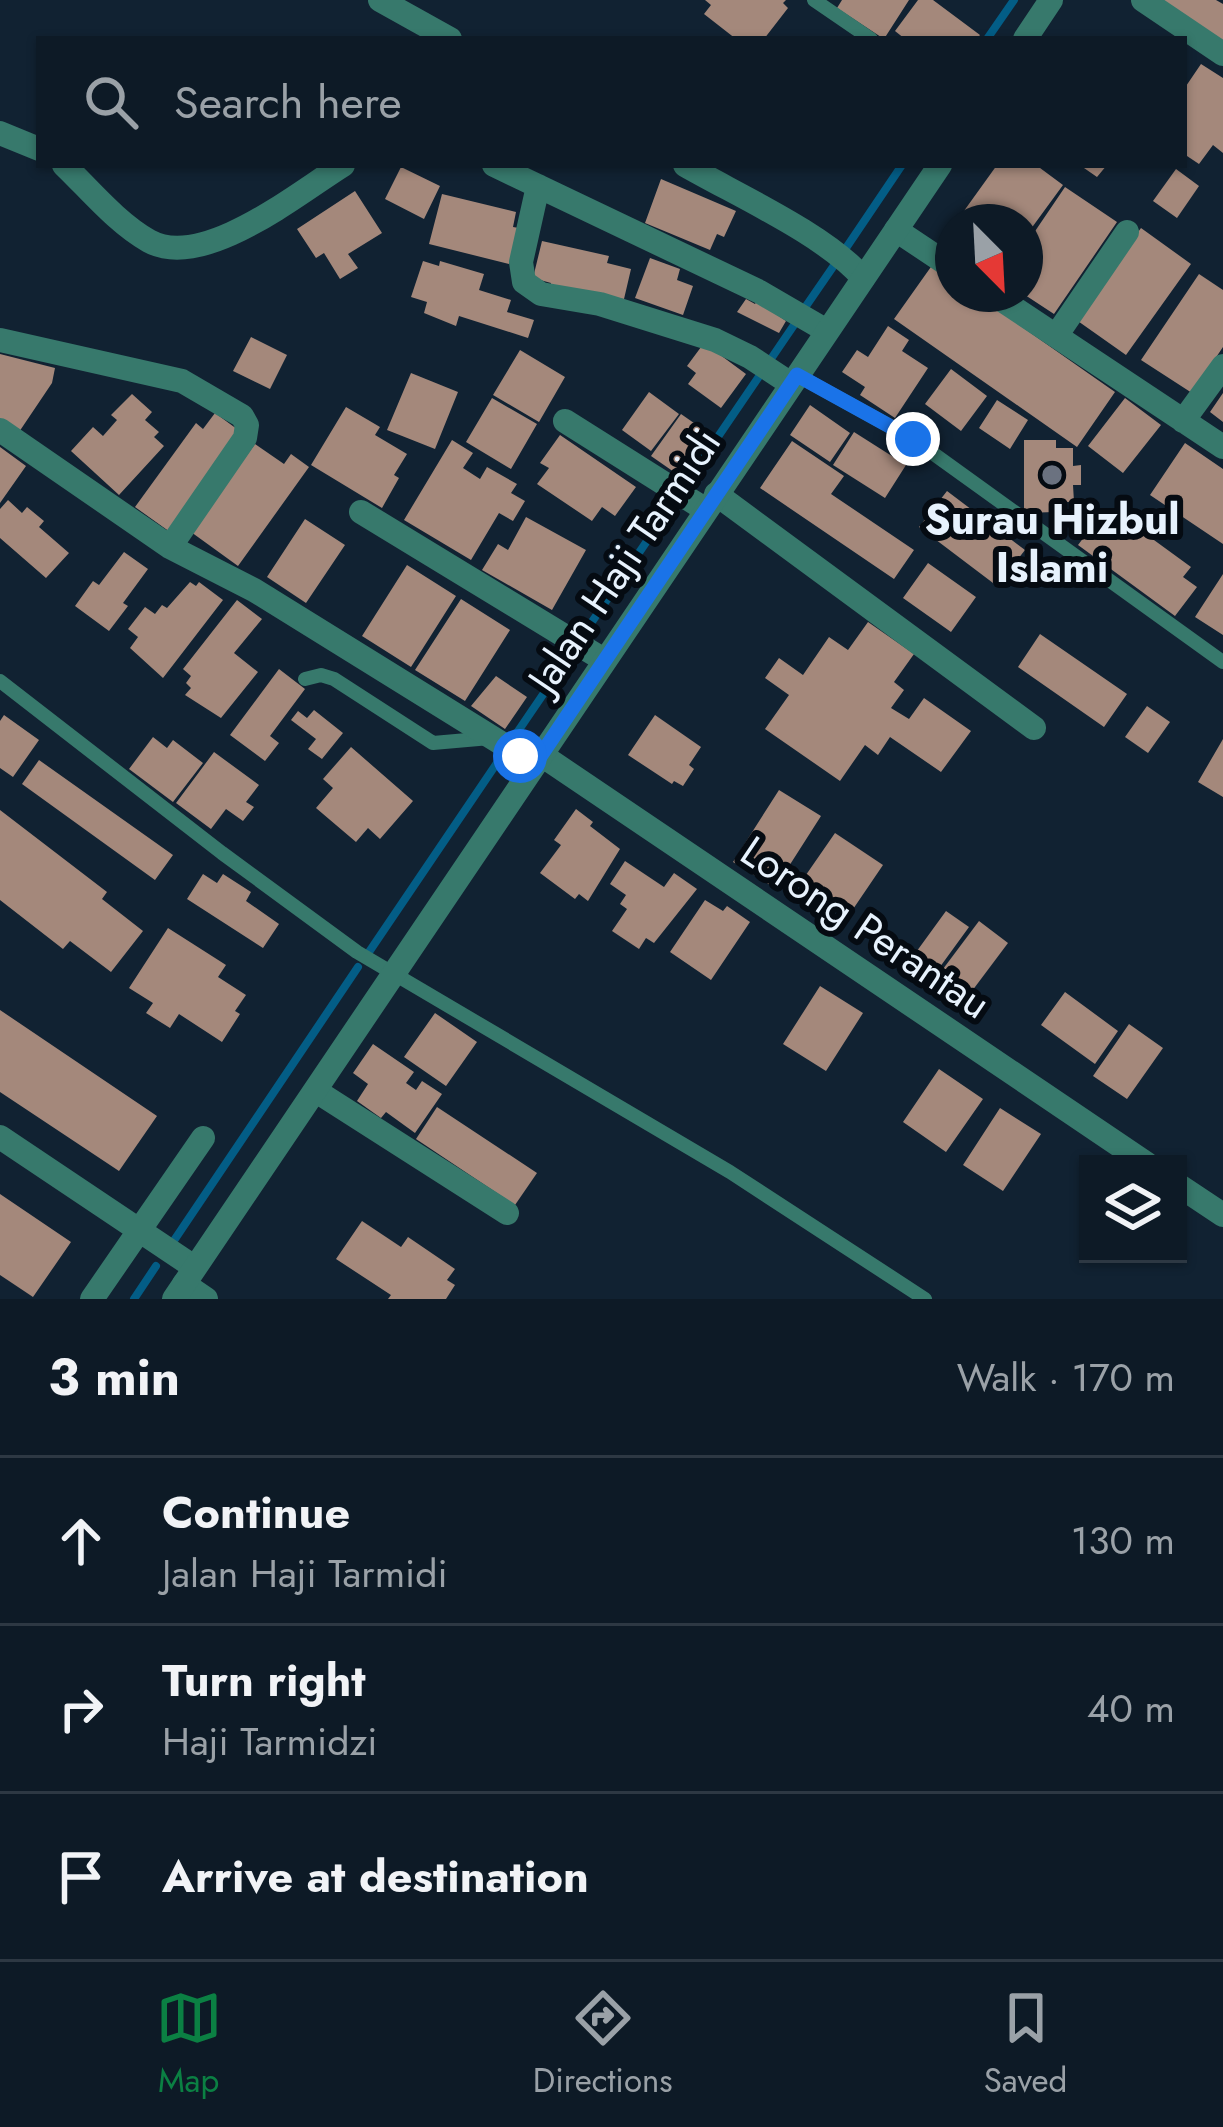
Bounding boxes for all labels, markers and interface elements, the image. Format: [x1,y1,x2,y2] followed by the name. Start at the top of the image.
[36,36,1187,168] search box
[78,69,144,135] icon: search
[174,70,402,135] text: Search here
[935,204,1043,312] north arrow
[886,412,940,466] route end
[510,416,736,709] street label: Jalan Haji Tarmidi
[1039,462,1065,488] marker: Surau Hizbul Islami
[925,489,1179,598] place label: Surau Hizbul Islami
[493,729,547,783] route start
[729,821,1003,1034] street label: Lorong Perantau
[1079,1155,1187,1263] map controls
[1079,1155,1187,1263] button: layers
[48,1340,180,1414] text: 3 min
[957,1349,1175,1406] text: Walk · 170 m
[162,1480,350,1545] text: Continue
[48,1508,114,1574] icon: ahead
[1071,1512,1175,1569] text: 130 m
[162,1545,448,1602] text: Jalan Haji Tarmidi
[162,1648,366,1713] text: Turn right
[48,1676,114,1742] icon: right
[1087,1680,1175,1737] text: 40 m
[162,1713,377,1770] text: Haji Tarmidzi
[48,1844,114,1910] icon: arrive
[162,1844,589,1909] text: Arrive at destination
[156,1985,222,2104] tab: Map
[533,1985,673,2104] tab: Directions
[984,1985,1067,2104] tab: Saved

